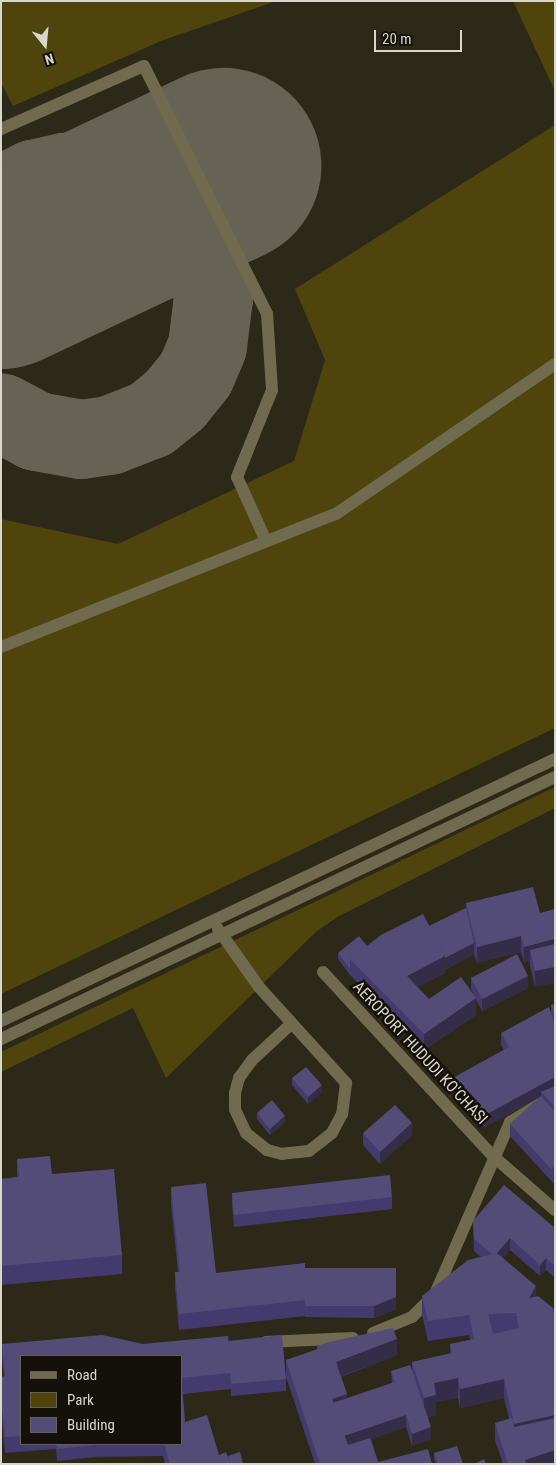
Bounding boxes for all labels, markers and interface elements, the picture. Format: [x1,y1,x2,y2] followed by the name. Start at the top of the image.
[20,20,70,70] north arrow
[376,20,464,52] scale bar
[382,30,412,48] text: 20 m
[43,50,56,68] text: N
[349,977,491,1129] street label: AEROPORT HUDUDI KO'CHASI
[20,1355,182,1445] legend
[67,1366,97,1384] text: Road
[67,1391,94,1409] text: Park
[67,1416,115,1434] text: Building

